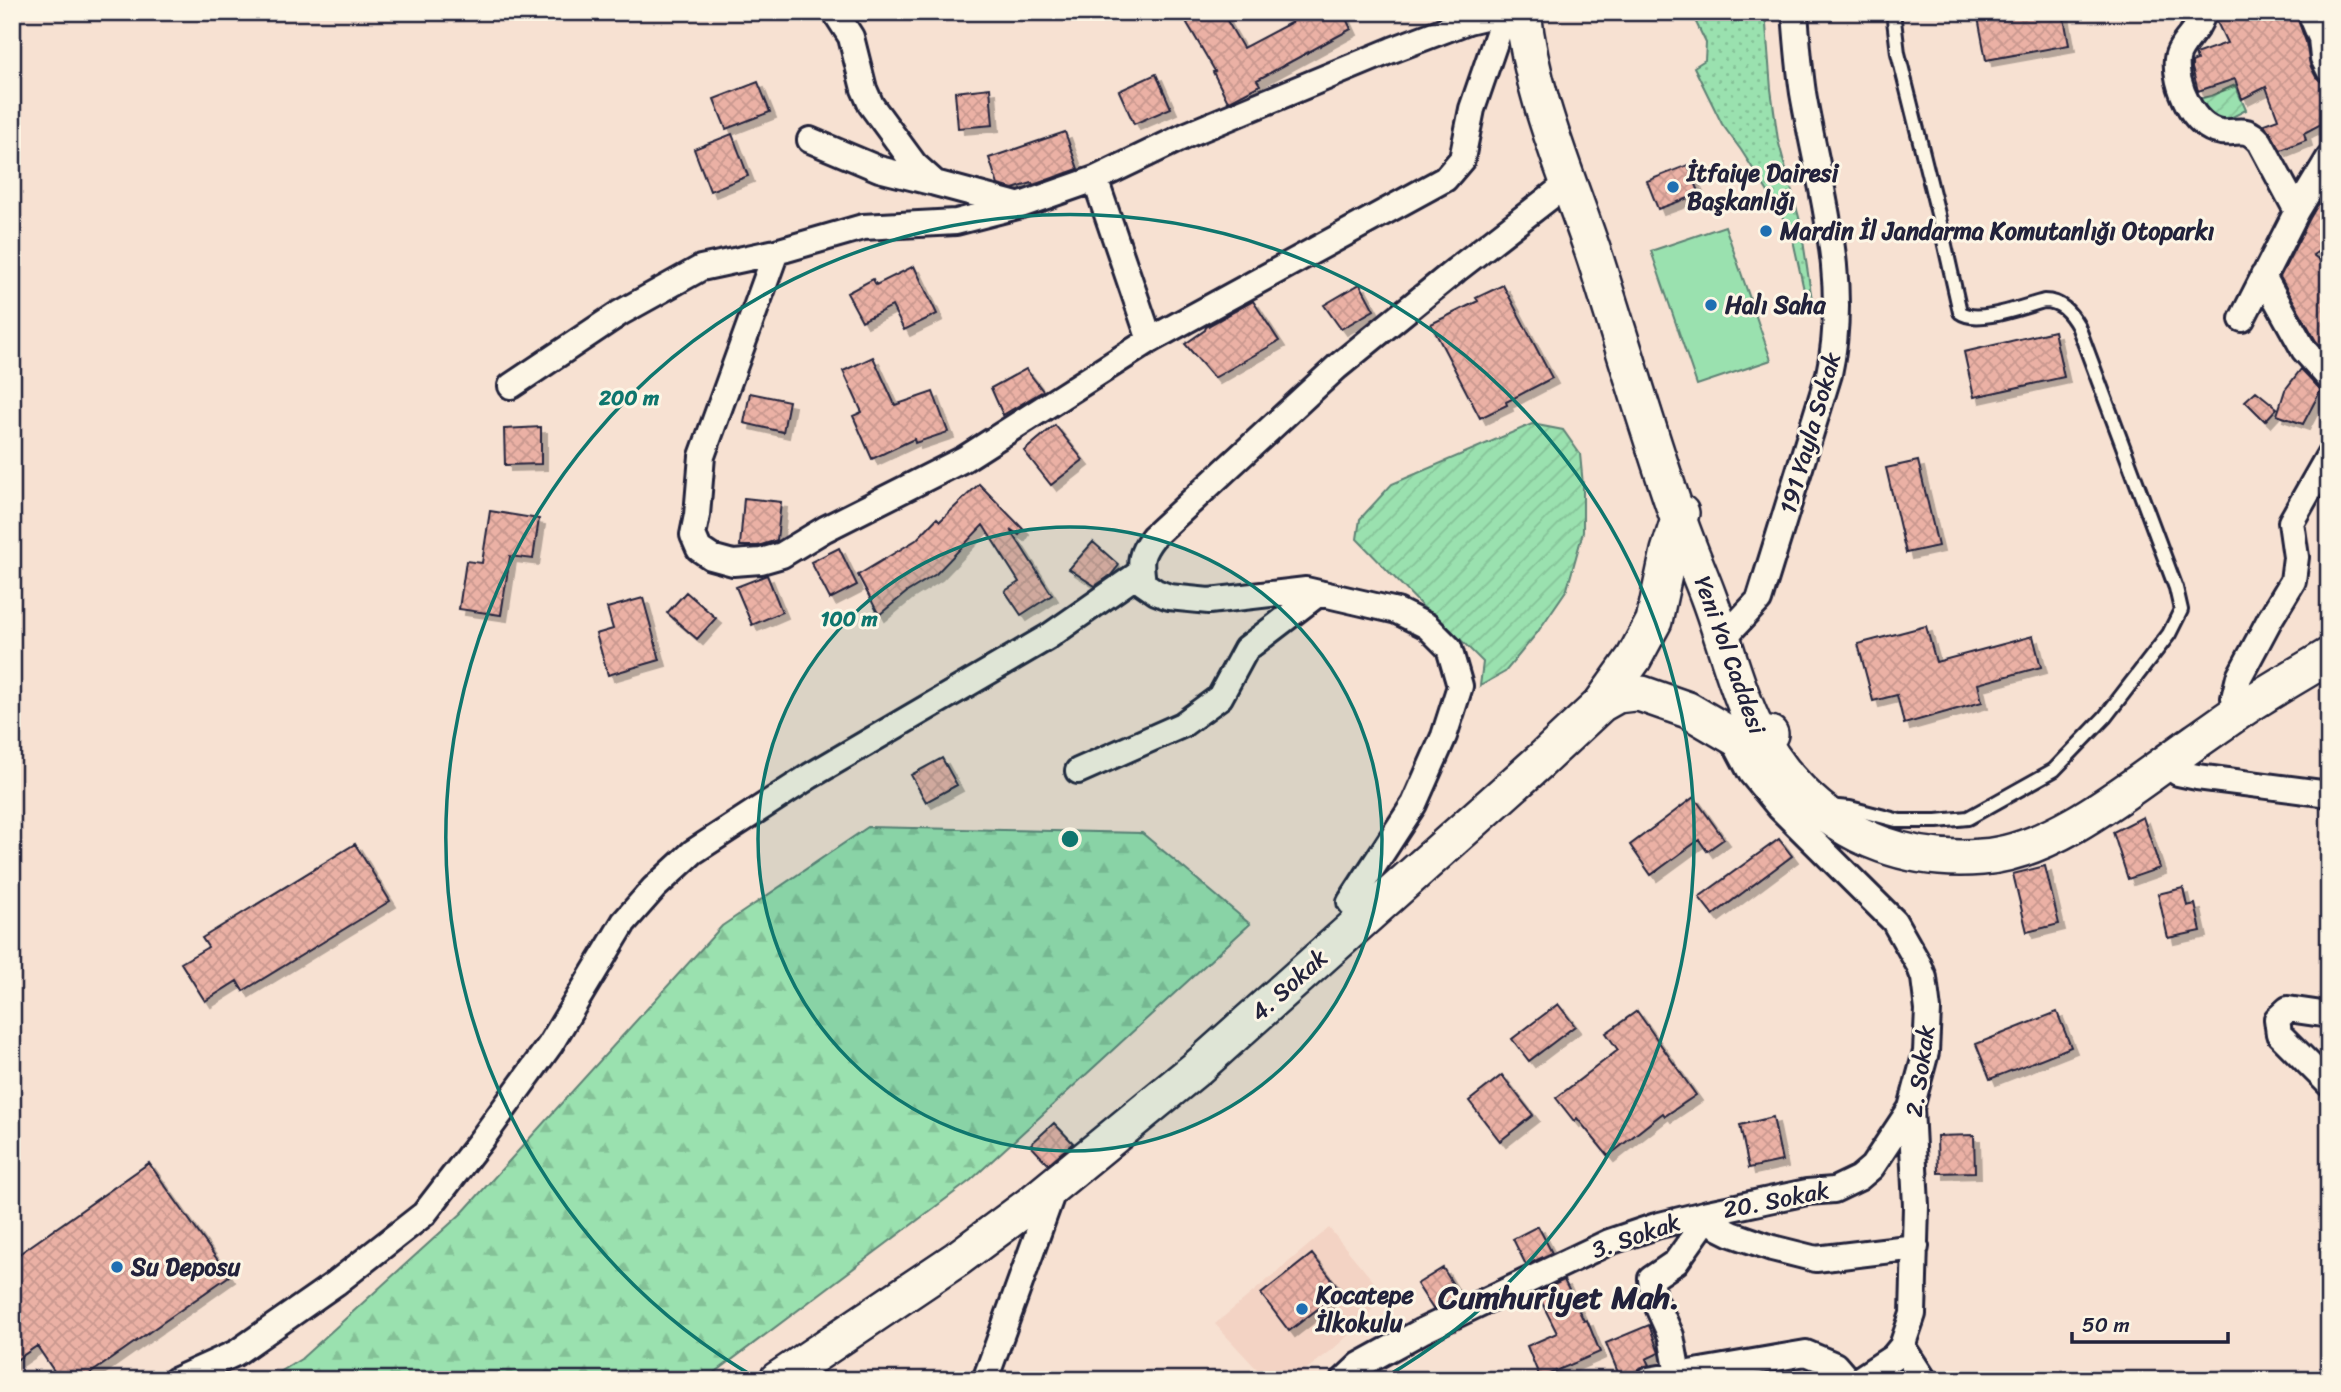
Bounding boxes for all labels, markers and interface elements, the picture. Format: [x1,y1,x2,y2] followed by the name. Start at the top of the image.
[1685,152,1840,222] place label: İtfaiye Dairesi Başkanlığı
[1665,179,1681,195] marker: İtfaiye Dairesi Başkanlığı
[1779,210,2215,252] place label: Mardin İl Jandarma Komutanlığı Otoparkı
[1758,223,1774,239] marker: Mardin İl Jandarma Komutanlığı Otoparkı
[1725,284,1826,326] place label: Halı Saha
[1703,297,1719,313] marker: Halı Saha
[1767,347,1853,519] street label: 191 Yayla Sokak
[598,379,660,417] text: 200 m
[1682,570,1778,740] street label: Yeni Yol Caddesi
[820,600,878,638] text: 100 m
[1058,827,1082,851] centre of rings
[1240,938,1338,1032] street label: 4. Sokak
[1893,1022,1947,1120] street label: 2. Sokak
[1719,1169,1833,1231] street label: 20. Sokak
[1586,1201,1686,1271] street label: 3. Sokak
[130,1246,241,1288] place label: Su Deposu
[109,1259,125,1275] marker: Su Deposu
[1437,1269,1680,1326] district label: Cumhuriyet Mah.
[1314,1274,1415,1344] place label: Kocatepe İlkokulu
[1294,1301,1310,1317] marker: Kocatepe İlkokulu
[2072,1301,2227,1345] scale bar
[2082,1306,2130,1344] text: 50 m

